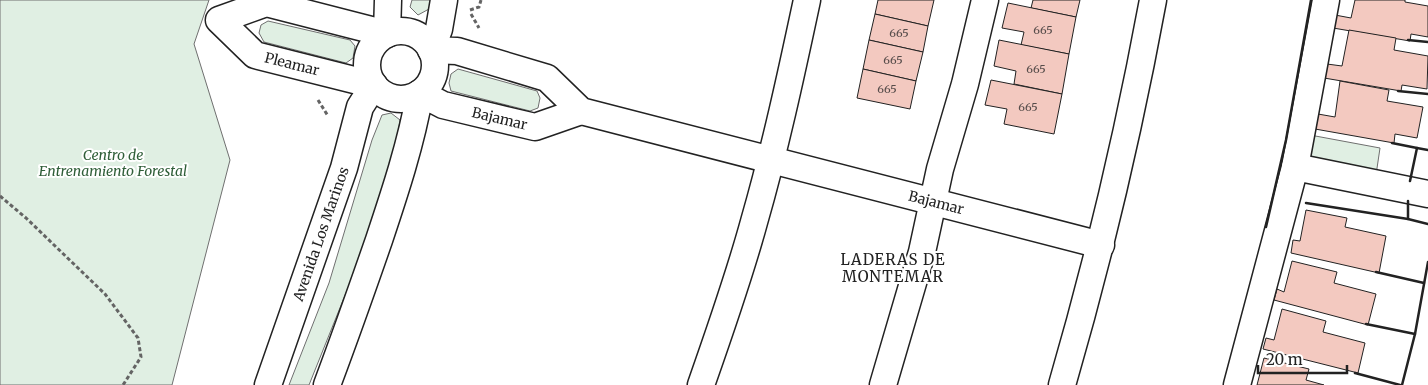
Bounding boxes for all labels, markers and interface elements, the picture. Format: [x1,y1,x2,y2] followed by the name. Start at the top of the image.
[1033,23,1053,37] house number: 665
[889,26,909,40] house number: 665
[263,49,321,79] street label: Pleamar
[883,53,903,67] house number: 665
[1026,62,1046,76] house number: 665
[877,82,897,96] house number: 665
[1018,100,1038,114] house number: 665
[470,103,529,134] street label: Bajamar
[39,146,187,180] park label: Centro de Entrenamiento Forestal
[289,164,353,305] street label: Avenida Los Marinos
[907,187,966,218] street label: Bajamar
[840,250,946,286] district label: LADERAS DE MONTEMAR
[1258,342,1347,374] scale bar
[1266,350,1303,369] text: 20 m

